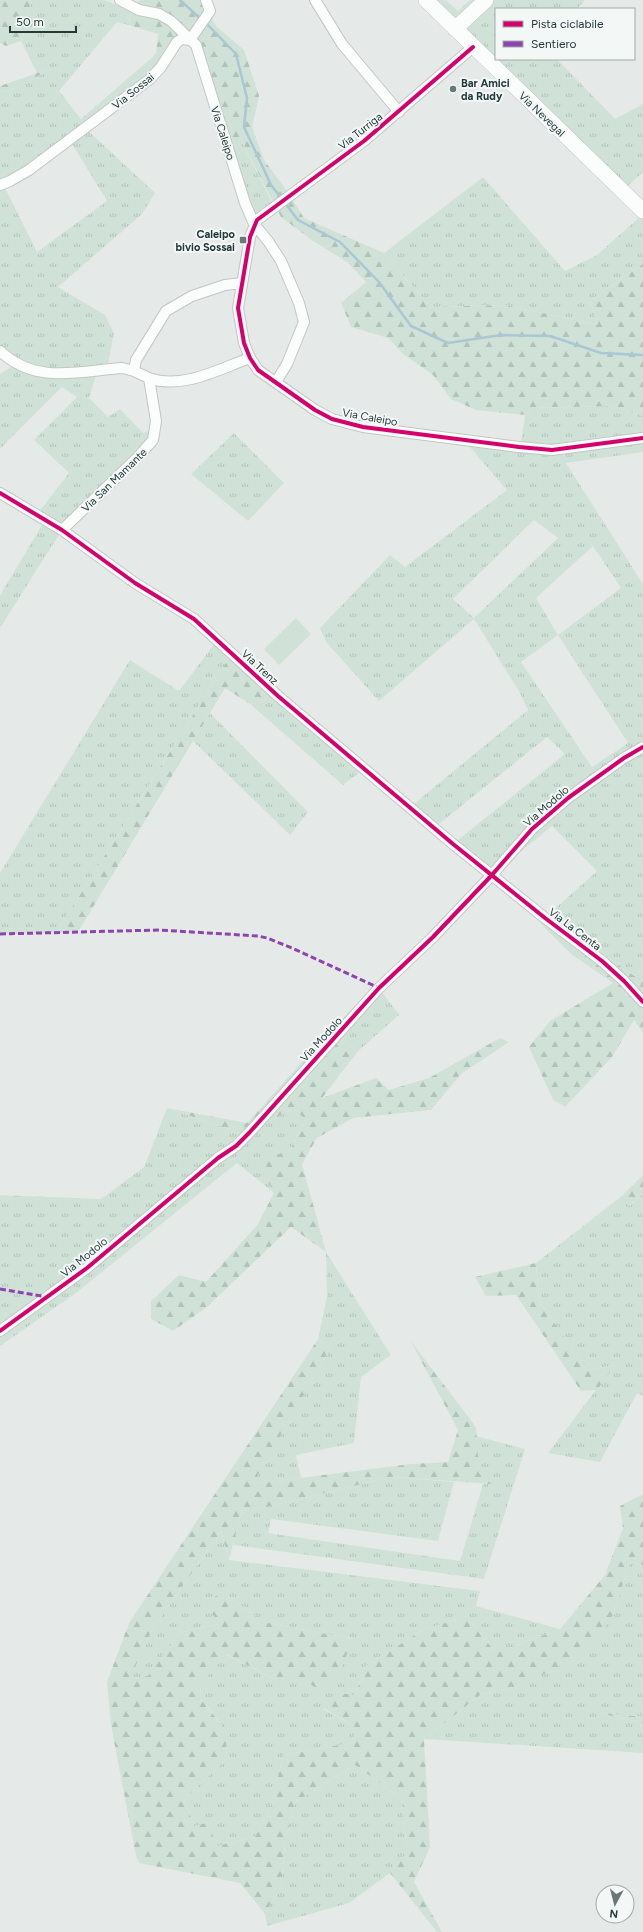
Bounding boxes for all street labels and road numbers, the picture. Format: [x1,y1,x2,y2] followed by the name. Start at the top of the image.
[110,71,157,112] street label: Via Sossai
[516,89,567,140] street label: Via Nevegal
[208,105,237,162] street label: Via Caleipo
[336,110,385,153] street label: Via Turriga
[341,406,399,429] street label: Via Caleipo
[79,446,150,515] street label: Via San Mamante
[239,647,281,688] street label: Via Trenz
[521,783,572,830] street label: Via Modolo
[546,905,604,953] street label: Via La Centa
[298,1014,345,1064] street label: Via Modolo
[59,1235,110,1280] street label: Via Modolo

